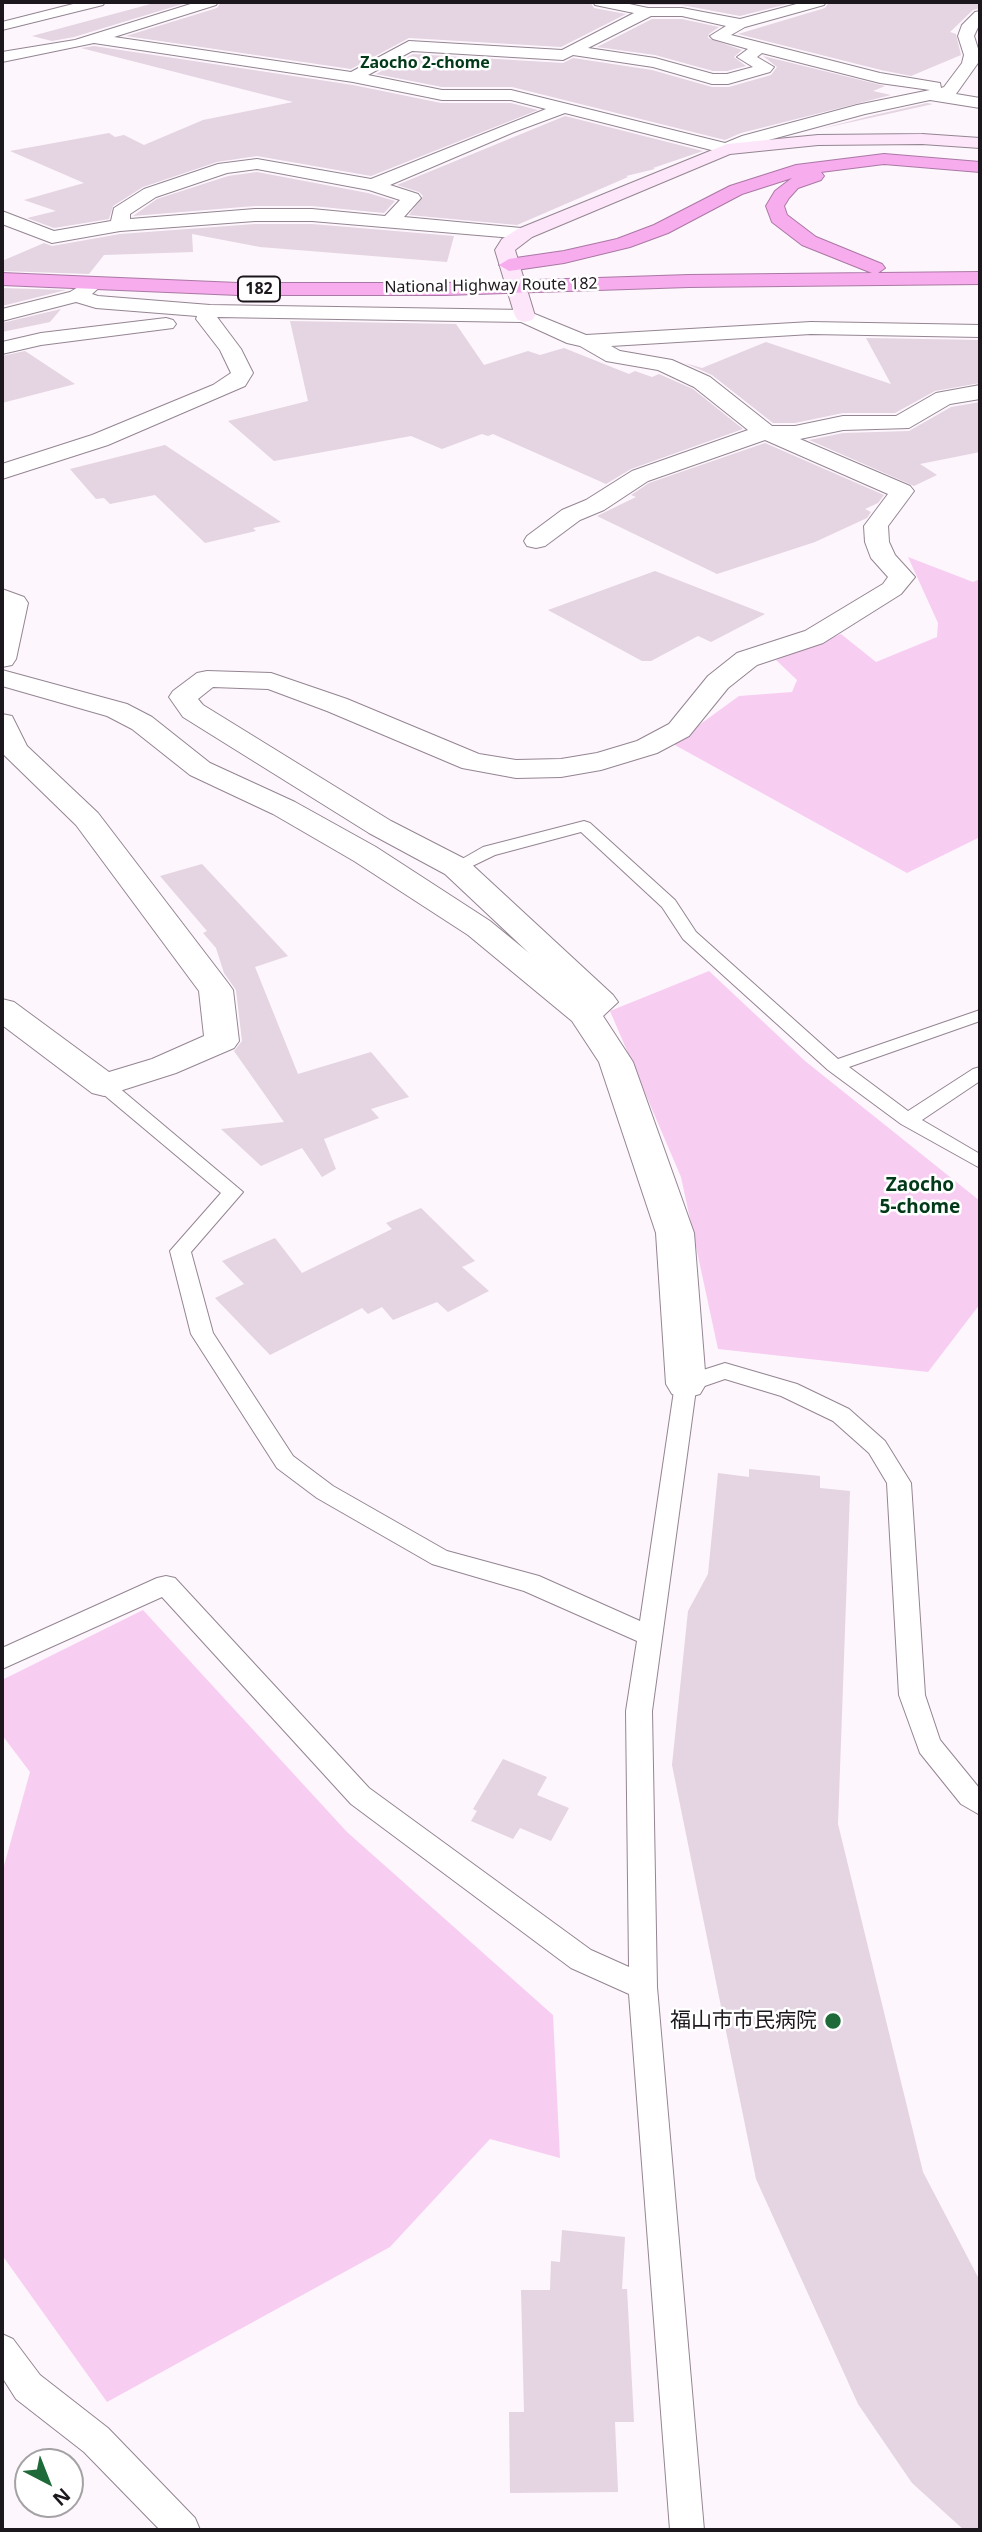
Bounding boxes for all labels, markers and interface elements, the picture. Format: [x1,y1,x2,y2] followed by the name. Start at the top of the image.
[360,53,490,73] district label: Zaocho 2-chome
[384,275,598,297] street label: National Highway Route 182
[238,276,280,302] road number: 182
[880,1175,960,1219] district label: Zaocho 5-chome
[670,2008,817,2034] place label: 福山市市民病院
[823,2011,843,2031] marker: 福山市市民病院
[14,2448,84,2518] north arrow
[47,2482,76,2512] text: N

